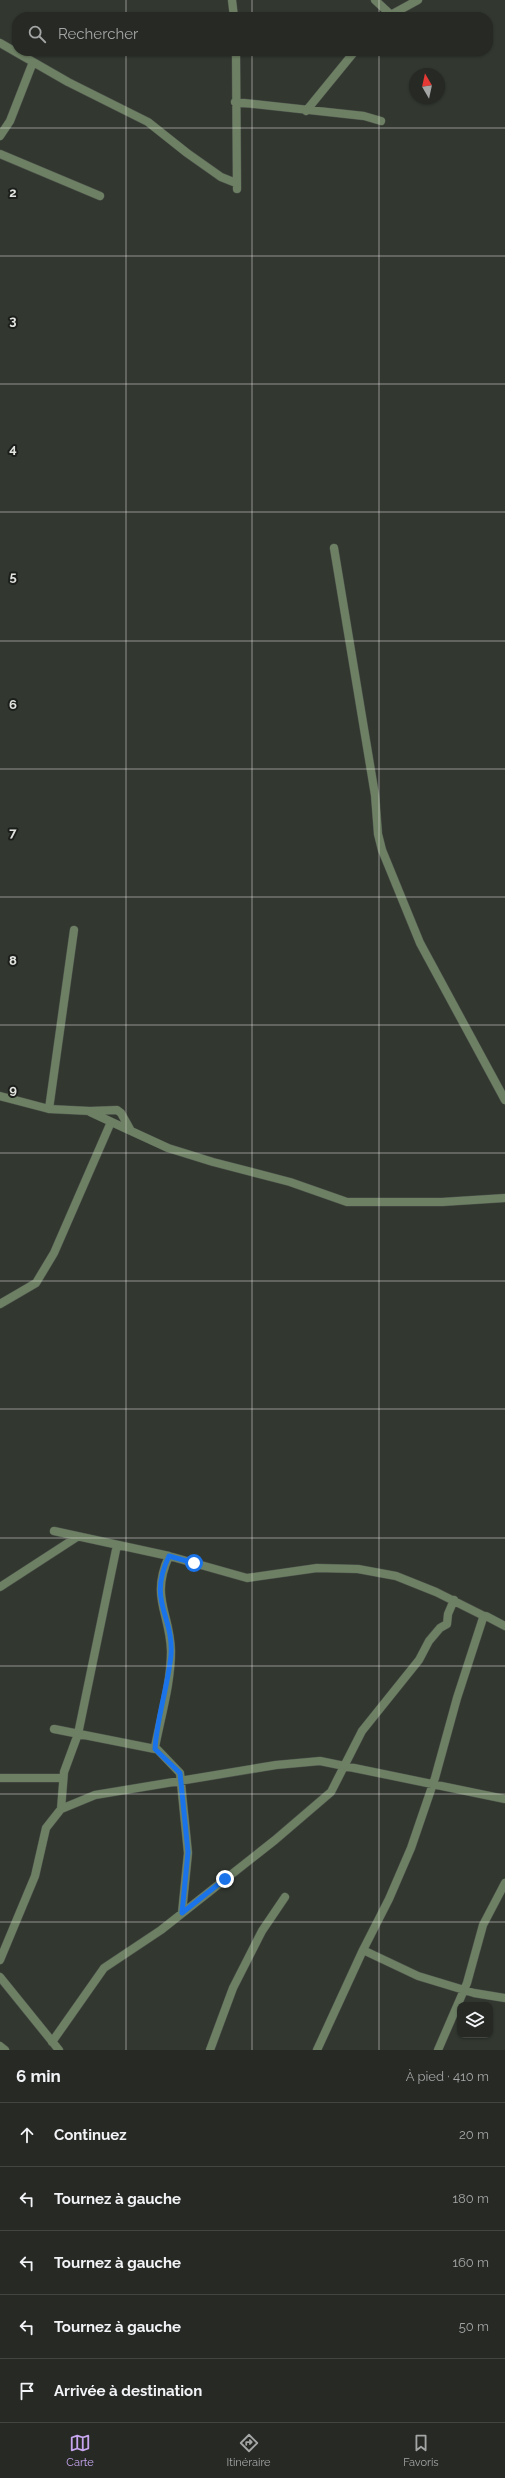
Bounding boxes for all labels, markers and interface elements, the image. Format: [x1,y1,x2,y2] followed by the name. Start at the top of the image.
[12,12,493,56] search box
[26,23,48,45] icon: search
[58,25,138,43] text: Rechercher
[409,68,445,104] north arrow
[9,185,17,200] text: 2
[9,313,17,328] text: 3
[9,441,17,456] text: 4
[9,569,17,584] text: 5
[9,697,17,712] text: 6
[9,825,17,840] text: 7
[9,953,17,968] text: 8
[9,1082,17,1097] text: 9
[185,1554,203,1572] route start
[216,1870,234,1888] route end
[457,2002,493,2038] map controls
[457,2002,493,2038] button: layers
[16,2066,61,2086] text: 6 min
[406,2069,489,2084] text: À pied · 410 m
[16,2124,38,2146] icon: ahead
[54,2126,127,2144] text: Continuez
[459,2127,489,2142] text: 20 m
[16,2188,38,2210] icon: left
[54,2190,181,2208] text: Tournez à gauche
[453,2191,489,2206] text: 180 m
[16,2252,38,2274] icon: left
[54,2254,181,2272] text: Tournez à gauche
[452,2255,489,2270] text: 160 m
[16,2316,38,2338] icon: left
[54,2318,181,2336] text: Tournez à gauche
[459,2319,489,2334] text: 50 m
[16,2380,38,2402] icon: arrive
[54,2382,202,2400] text: Arrivée à destination
[66,2432,94,2469] tab: Carte
[227,2432,271,2469] tab: Itinéraire
[403,2432,439,2469] tab: Favoris

